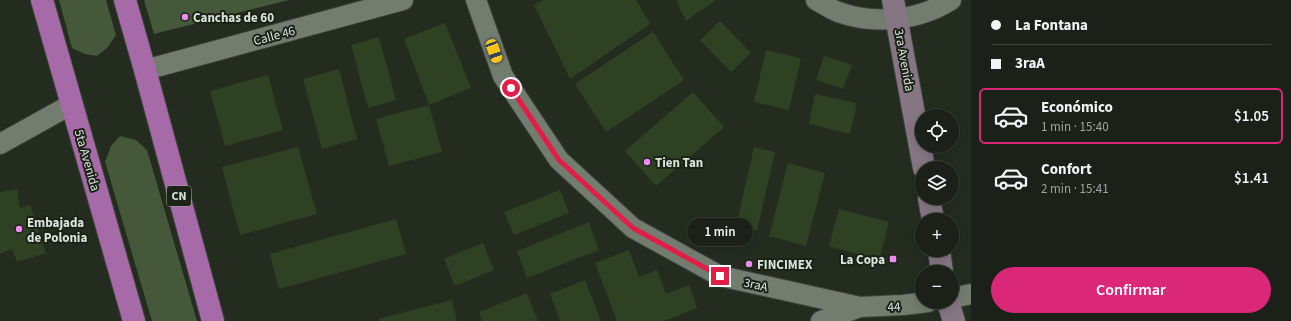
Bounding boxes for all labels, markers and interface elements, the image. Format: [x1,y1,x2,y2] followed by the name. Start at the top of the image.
[193,9,274,27] place label: Canchas de 60
[180,12,190,22] marker: Canchas de 60
[1015,15,1088,36] text: La Fontana
[251,22,297,50] street label: Calle 46
[890,27,918,93] street label: 3ra Avenida
[484,38,504,64] car
[1015,53,1045,74] text: 3raA
[502,79,520,97] route start
[1041,97,1113,118] text: Económico
[993,98,1029,134] icon: car
[1234,106,1269,127] text: $1.05
[915,109,959,309] map controls
[915,109,959,153] button: locate
[1041,118,1109,136] text: 1 min · 15:40
[70,127,104,193] street label: 5ta Avenida
[655,154,703,172] place label: Tien Tan
[642,157,652,167] marker: Tien Tan
[1041,159,1092,180] text: Confort
[993,160,1029,196] icon: car
[915,161,959,205] button: layers
[1234,168,1269,189] text: $1.41
[1041,180,1109,198] text: 2 min · 15:41
[167,186,191,206] road number: CN
[915,213,959,257] button: +
[27,214,87,247] place label: Embajada de Polonia
[687,218,753,246] callout: 1 min
[705,223,735,241] text: 1 min
[14,224,24,234] marker: Embajada de Polonia
[840,251,885,269] place label: La Copa
[888,254,898,264] marker: La Copa
[757,256,813,274] place label: FINCIMEX
[744,259,754,269] marker: FINCIMEX
[915,265,959,309] button: −
[711,267,729,285] route end
[991,267,1271,313] button: Confirmar
[742,273,771,297] street label: 3raA
[887,298,902,316] street label: 44

